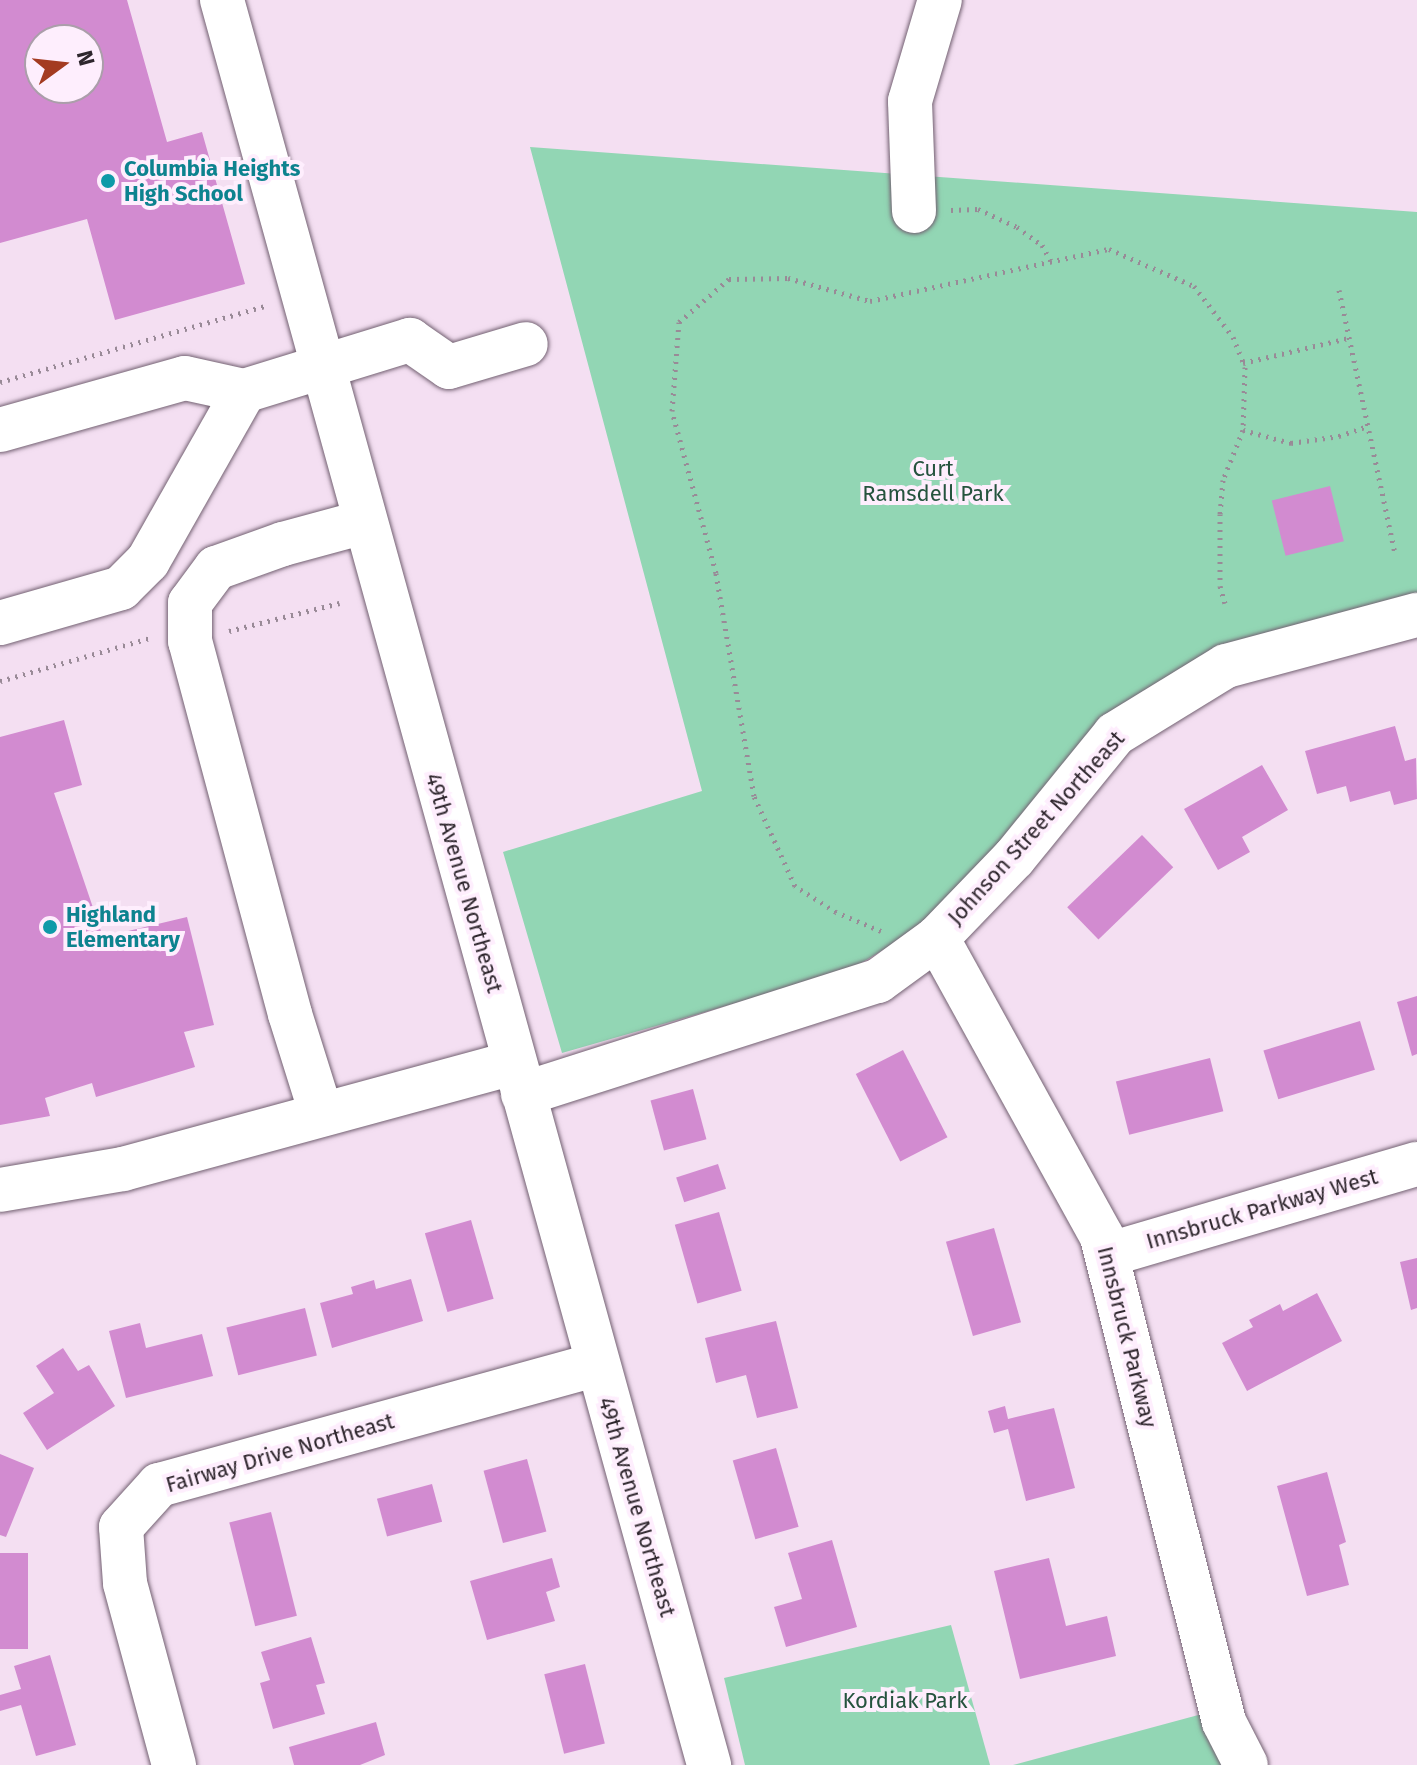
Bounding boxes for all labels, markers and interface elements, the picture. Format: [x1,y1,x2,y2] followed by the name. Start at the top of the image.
[24,24,104,104] north arrow
[71,48,101,69] text: N
[124,155,300,206] place label: Columbia Heights High School
[99,172,117,190] marker: Columbia Heights High School
[862,455,1004,506] park label: Curt Ramsdell Park
[942,726,1130,930] street label: Johnson Street Northeast
[420,770,508,996] street label: 49th Avenue Northeast
[66,901,180,952] place label: Highland Elementary
[41,918,59,936] marker: Highland Elementary
[1143,1163,1381,1255] street label: Innsbruck Parkway West
[1092,1244,1162,1430] street label: Innsbruck Parkway
[593,1394,681,1620] street label: 49th Avenue Northeast
[163,1408,397,1498] street label: Fairway Drive Northeast
[842,1688,968,1714] park label: Kordiak Park

